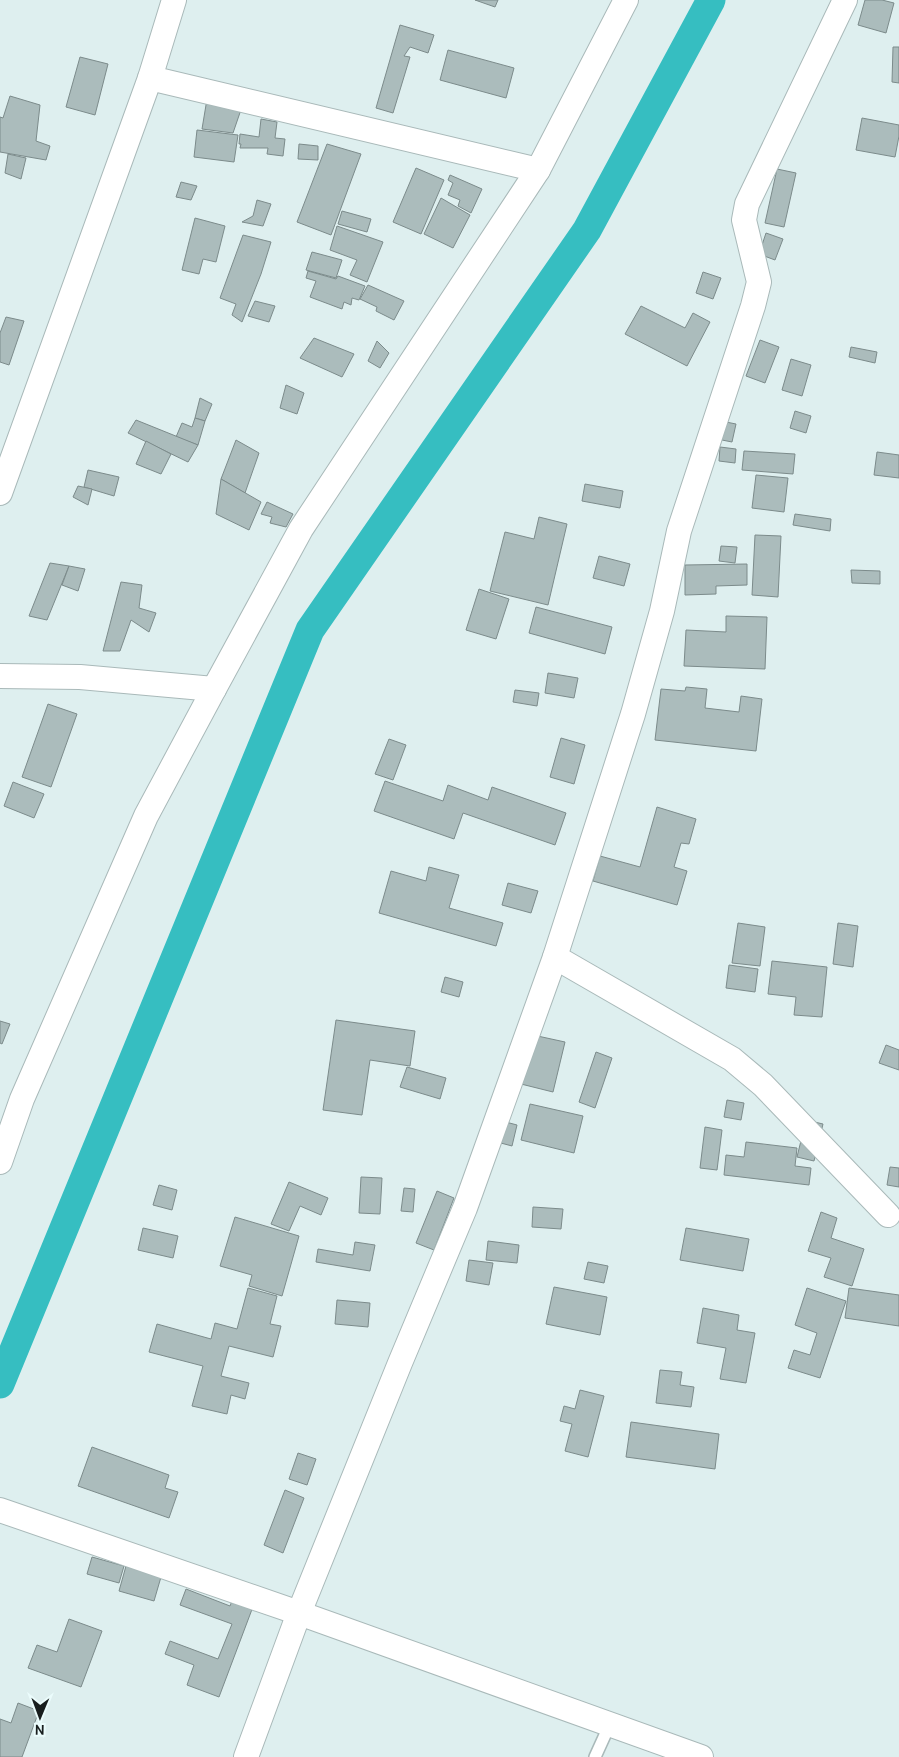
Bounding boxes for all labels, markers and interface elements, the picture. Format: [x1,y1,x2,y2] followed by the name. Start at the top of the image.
[15,1692,65,1742] north arrow
[35,1721,45,1739] text: N

